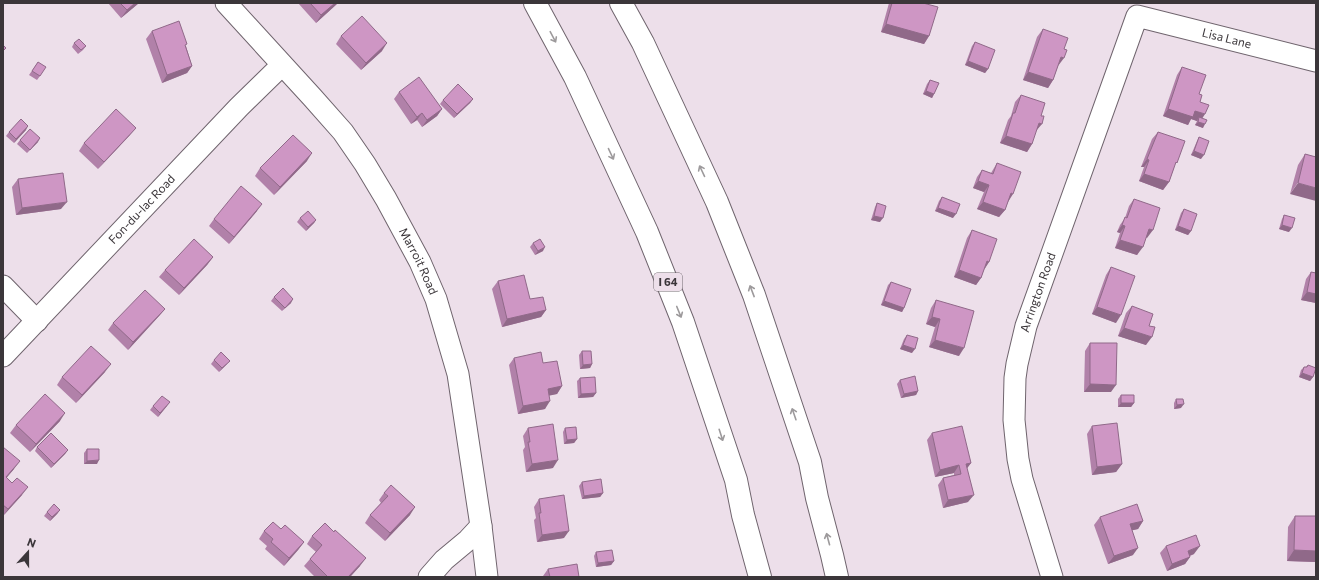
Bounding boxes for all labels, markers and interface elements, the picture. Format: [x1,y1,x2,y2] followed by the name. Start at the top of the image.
[1201,25,1253,51] street label: Lisa Lane
[550,31,558,43] one-way arrow
[608,148,615,160] one-way arrow
[698,165,705,177] one-way arrow
[105,171,177,246] street label: Fon-du-lac Road
[397,225,441,296] street label: Marroit Road
[1017,250,1058,333] street label: Arrington Road
[654,273,682,291] road number: I 64
[748,285,756,297] one-way arrow
[676,305,684,317] one-way arrow
[790,407,797,420] one-way arrow
[718,428,725,441] one-way arrow
[8,532,48,572] north arrow
[824,533,831,546] one-way arrow
[26,535,38,550] text: N

